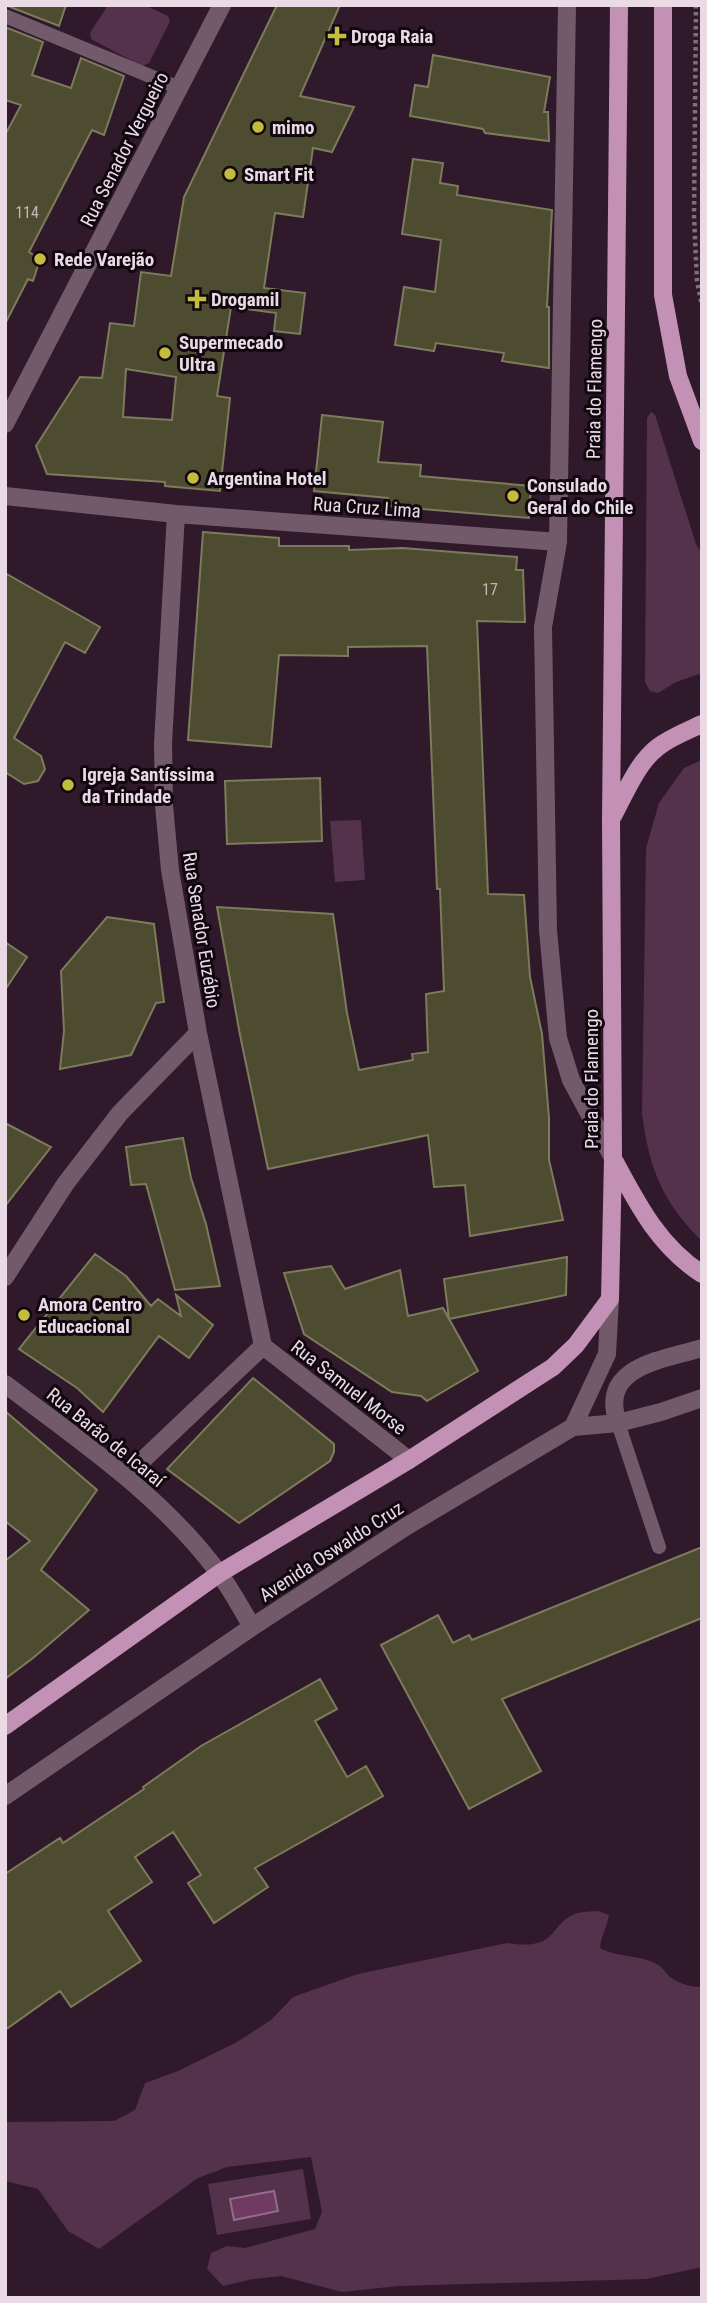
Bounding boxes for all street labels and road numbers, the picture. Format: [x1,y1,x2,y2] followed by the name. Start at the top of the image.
[75,68,173,230] street label: Rua Senador Vergueiro
[582,319,607,459] street label: Praia do Flamengo
[312,492,422,523] street label: Rua Cruz Lima
[178,850,225,1010] street label: Rua Senador Euzébio
[580,1009,603,1149] street label: Praia do Flamengo
[286,1335,411,1440] street label: Rua Samuel Morse
[42,1383,170,1493] street label: Rua Barão de Icaraí
[255,1496,408,1607] street label: Avenida Oswaldo Cruz

